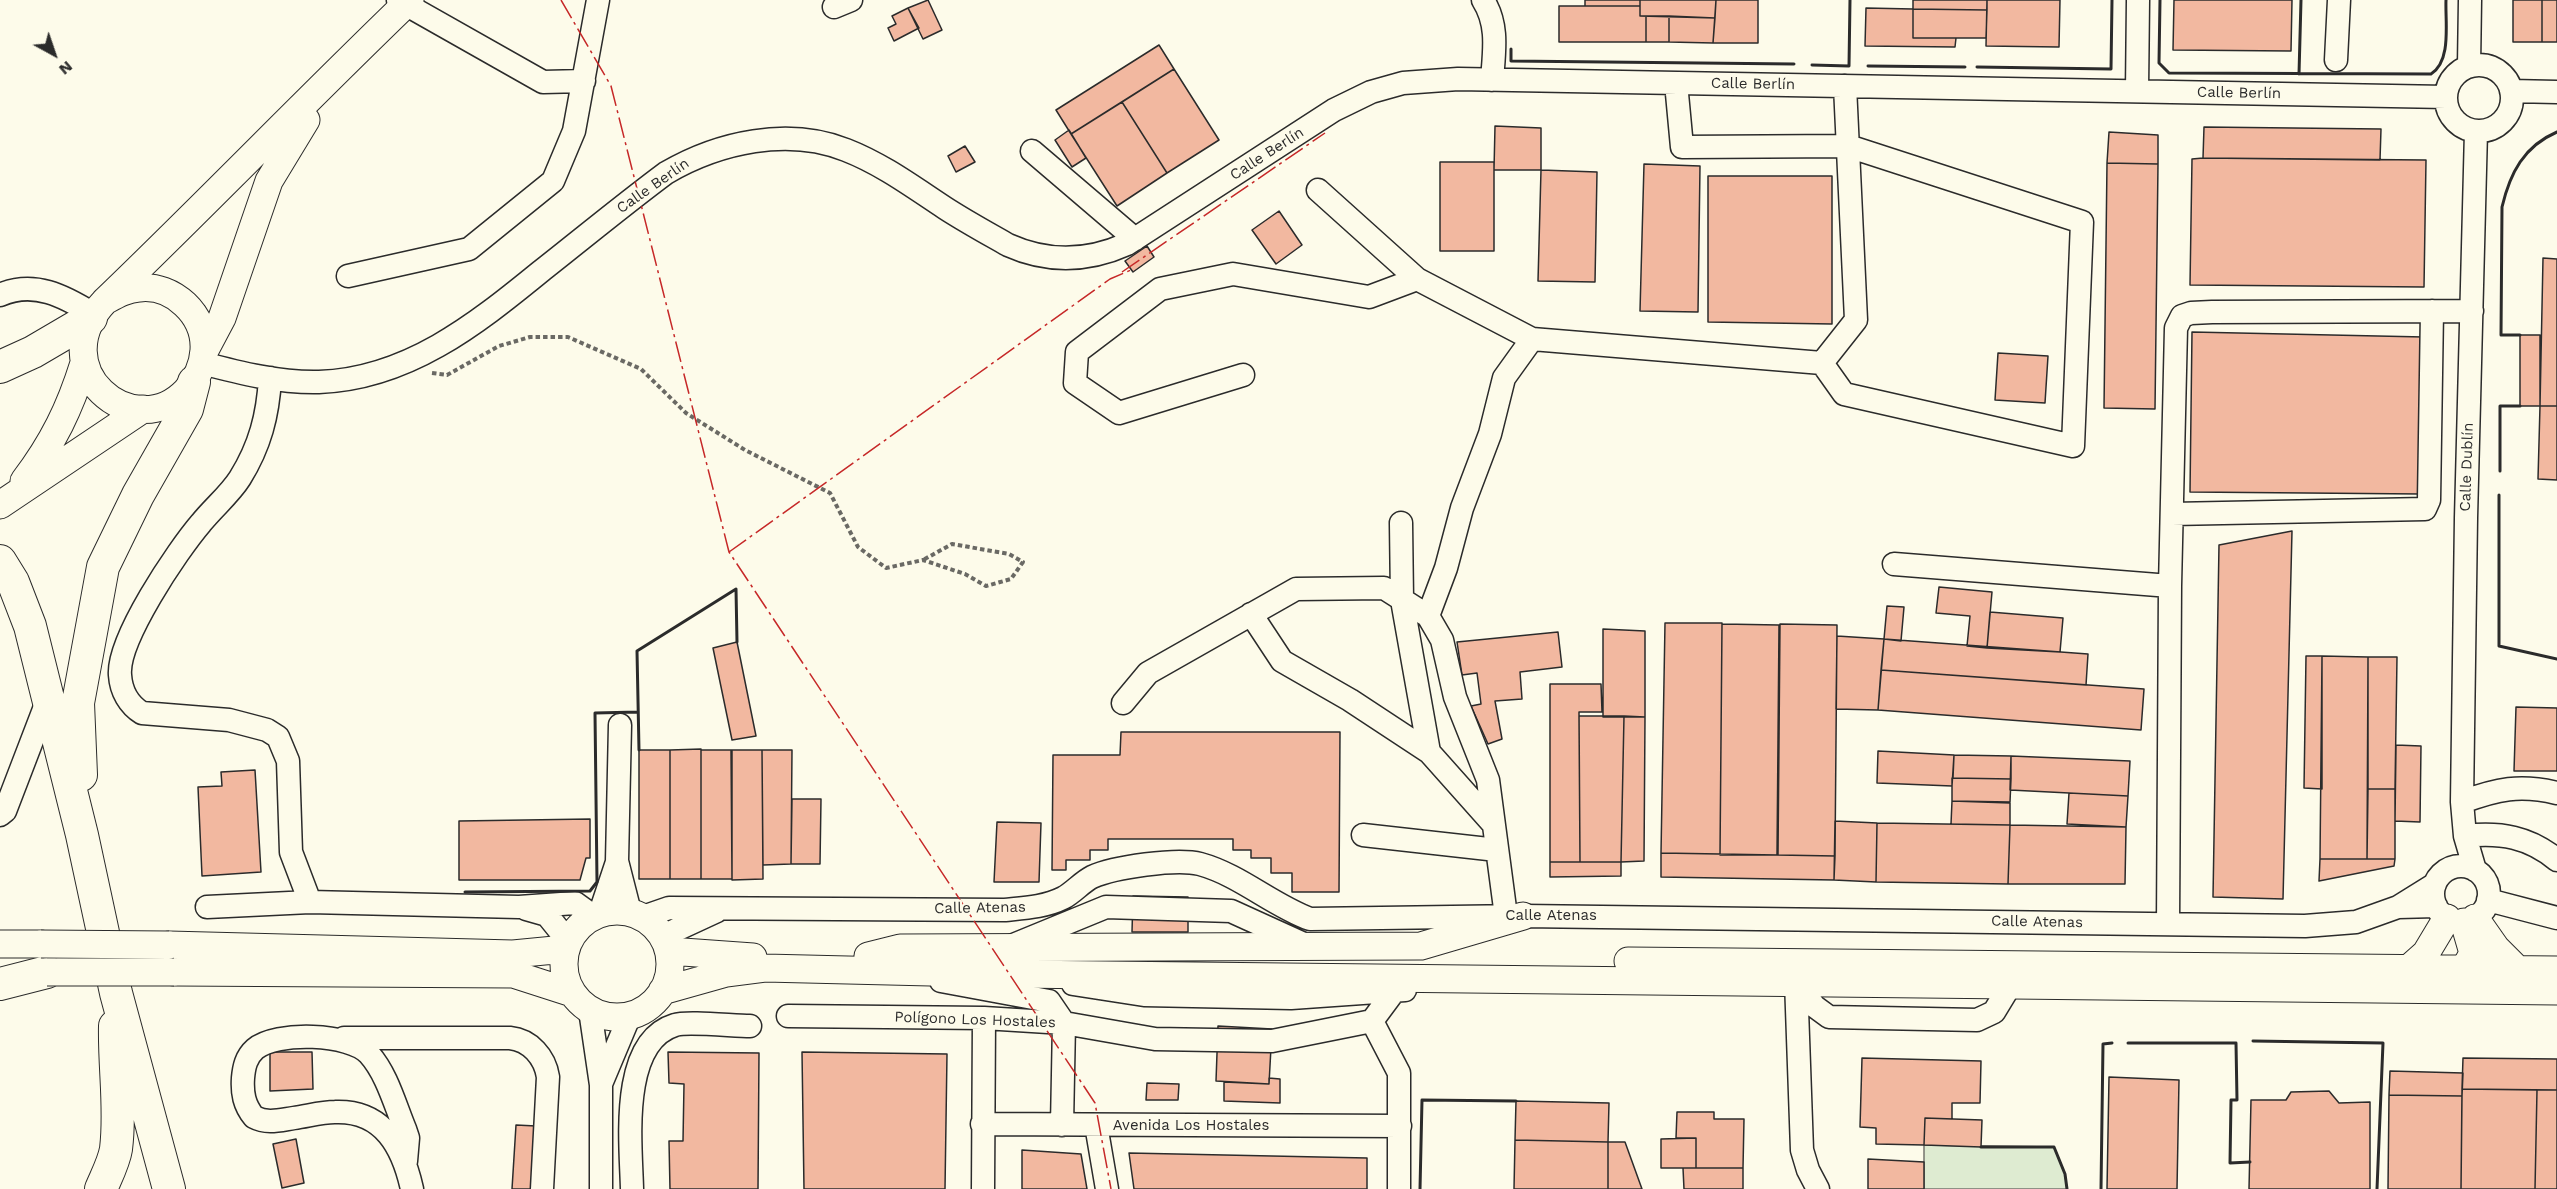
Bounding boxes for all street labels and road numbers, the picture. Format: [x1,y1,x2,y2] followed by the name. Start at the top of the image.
[1711,74,1795,94] street label: Calle Berlín
[2197,83,2281,103] street label: Calle Berlín
[1227,124,1307,184] street label: Calle Berlín
[613,154,693,218] street label: Calle Berlín
[2456,422,2478,512] street label: Calle Dublín
[934,898,1026,918] street label: Calle Atenas
[1505,907,1597,925] street label: Calle Atenas
[1991,912,2083,932] street label: Calle Atenas
[894,1008,1056,1032] street label: Polígono Los Hostales
[1113,1117,1269,1135] street label: Avenida Los Hostales

